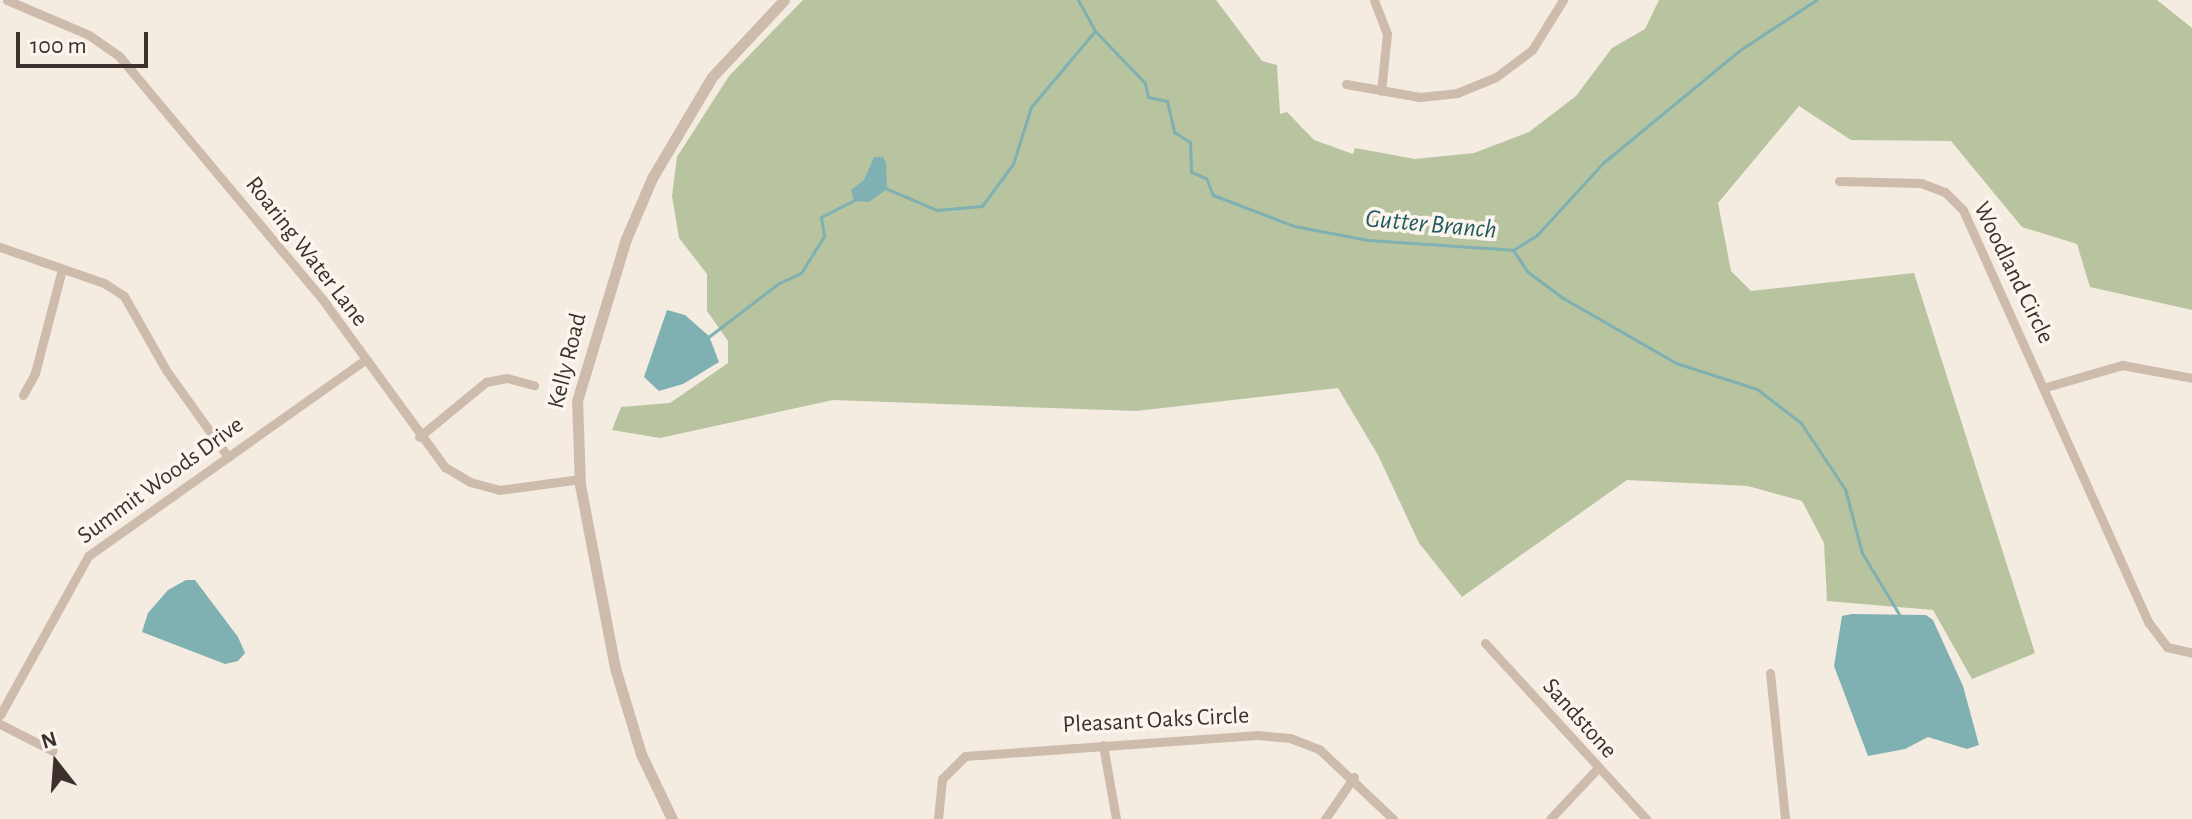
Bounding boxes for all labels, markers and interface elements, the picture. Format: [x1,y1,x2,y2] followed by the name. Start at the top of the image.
[20,16,152,66] scale bar
[30,34,87,58] text: 100 m
[239,171,373,333] street label: Roaring Water Lane
[1966,197,2060,349] street label: Woodland Circle
[1364,204,1498,246] water label: Gutter Branch
[542,310,594,412] street label: Kelly Road
[72,411,250,551] street label: Summit Woods Drive
[1536,673,1622,765] street label: Sandstone
[1062,702,1250,740] street label: Pleasant Oaks Circle
[16,723,96,803] north arrow
[38,727,60,753] text: N

